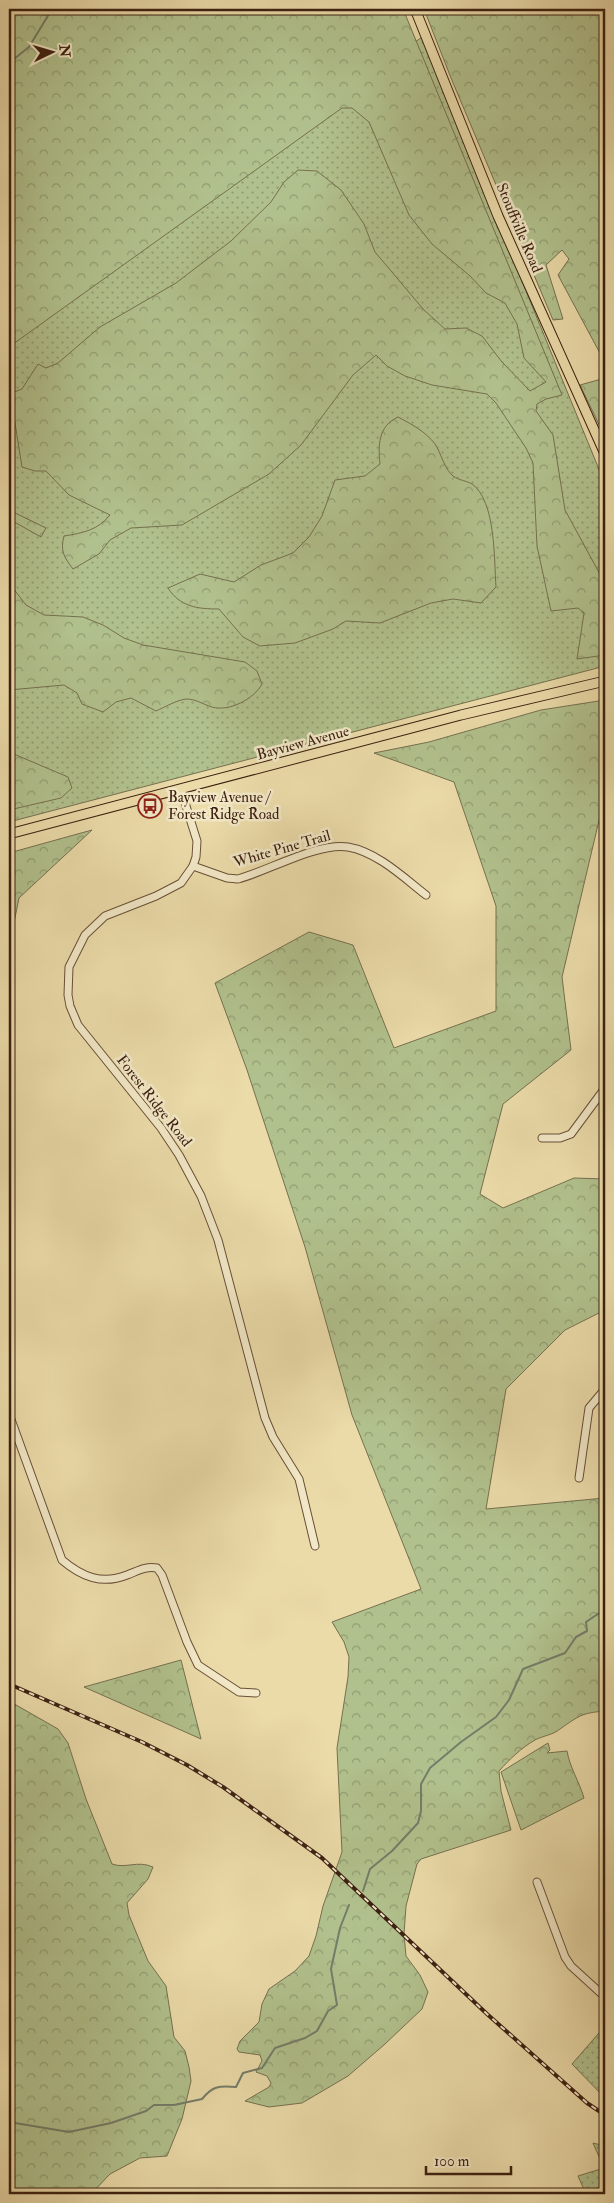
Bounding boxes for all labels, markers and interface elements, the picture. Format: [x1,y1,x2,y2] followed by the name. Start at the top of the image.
[28,28,78,78] north arrow
[55,43,74,58] text: N
[492,180,547,276] street label: Stouffville Road
[255,722,351,764] street label: Bayview Avenue
[168,788,280,824] place label: Bayview Avenue / Forest Ridge Road
[137,793,163,819] bus stop icon: Bayview Avenue / Forest Ridge Road
[230,826,333,872] street label: White Pine Trail
[112,1051,196,1151] street label: Forest Ridge Road
[426,2143,512,2175] scale bar
[434,2152,470,2171] text: 100 m

